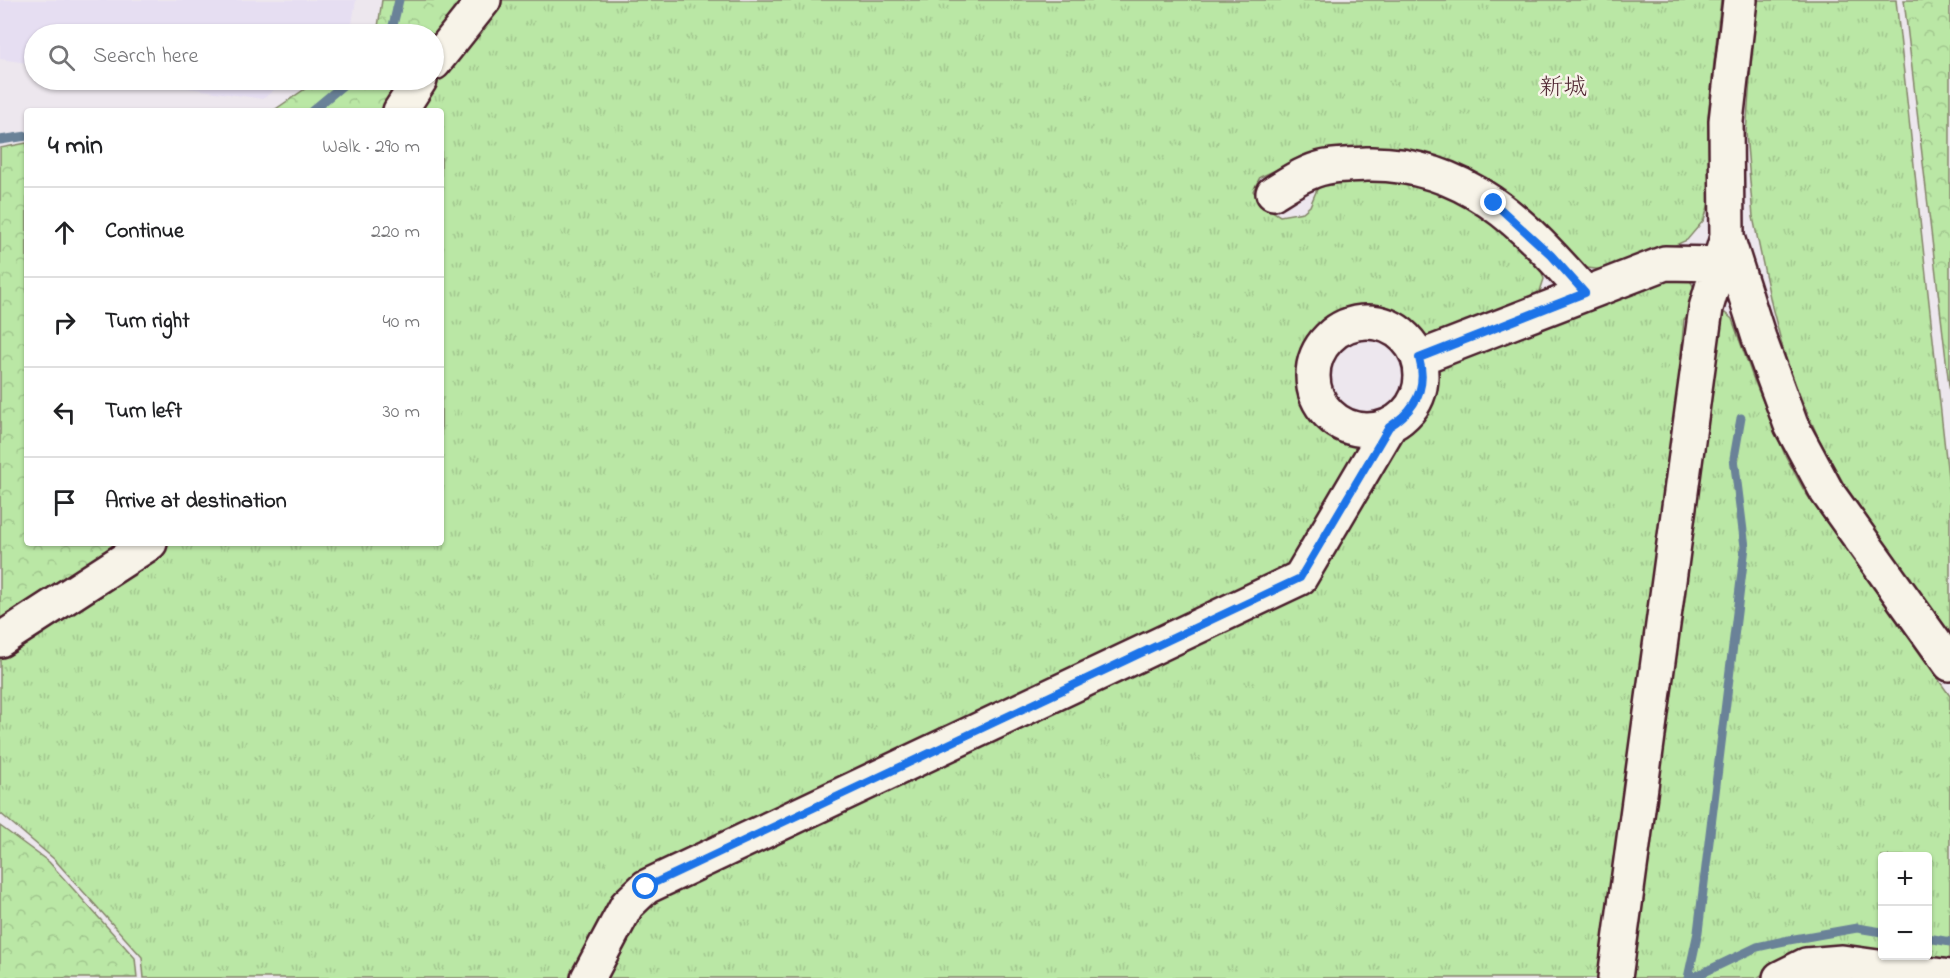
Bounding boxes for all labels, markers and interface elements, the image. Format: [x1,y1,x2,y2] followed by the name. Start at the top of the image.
[24,24,444,90] search box
[45,41,78,74] icon: search
[93,41,198,73] text: Search here
[1539,71,1587,106] district label: 新城
[48,128,103,166] text: 4 min
[322,133,420,162] text: Walk · 290 m
[1480,189,1506,215] route end
[48,216,81,249] icon: ahead
[105,216,184,248] text: Continue
[371,218,420,247] text: 220 m
[48,306,81,339] icon: right
[105,306,190,338] text: Turn right
[383,308,420,337] text: 40 m
[48,396,81,429] icon: left
[105,396,182,428] text: Turn left
[383,398,420,427] text: 30 m
[48,486,81,519] icon: arrive
[105,486,287,518] text: Arrive at destination
[1878,852,1932,960] map controls
[1878,852,1932,906] button: +
[632,873,658,899] route start
[1878,906,1932,960] button: −

